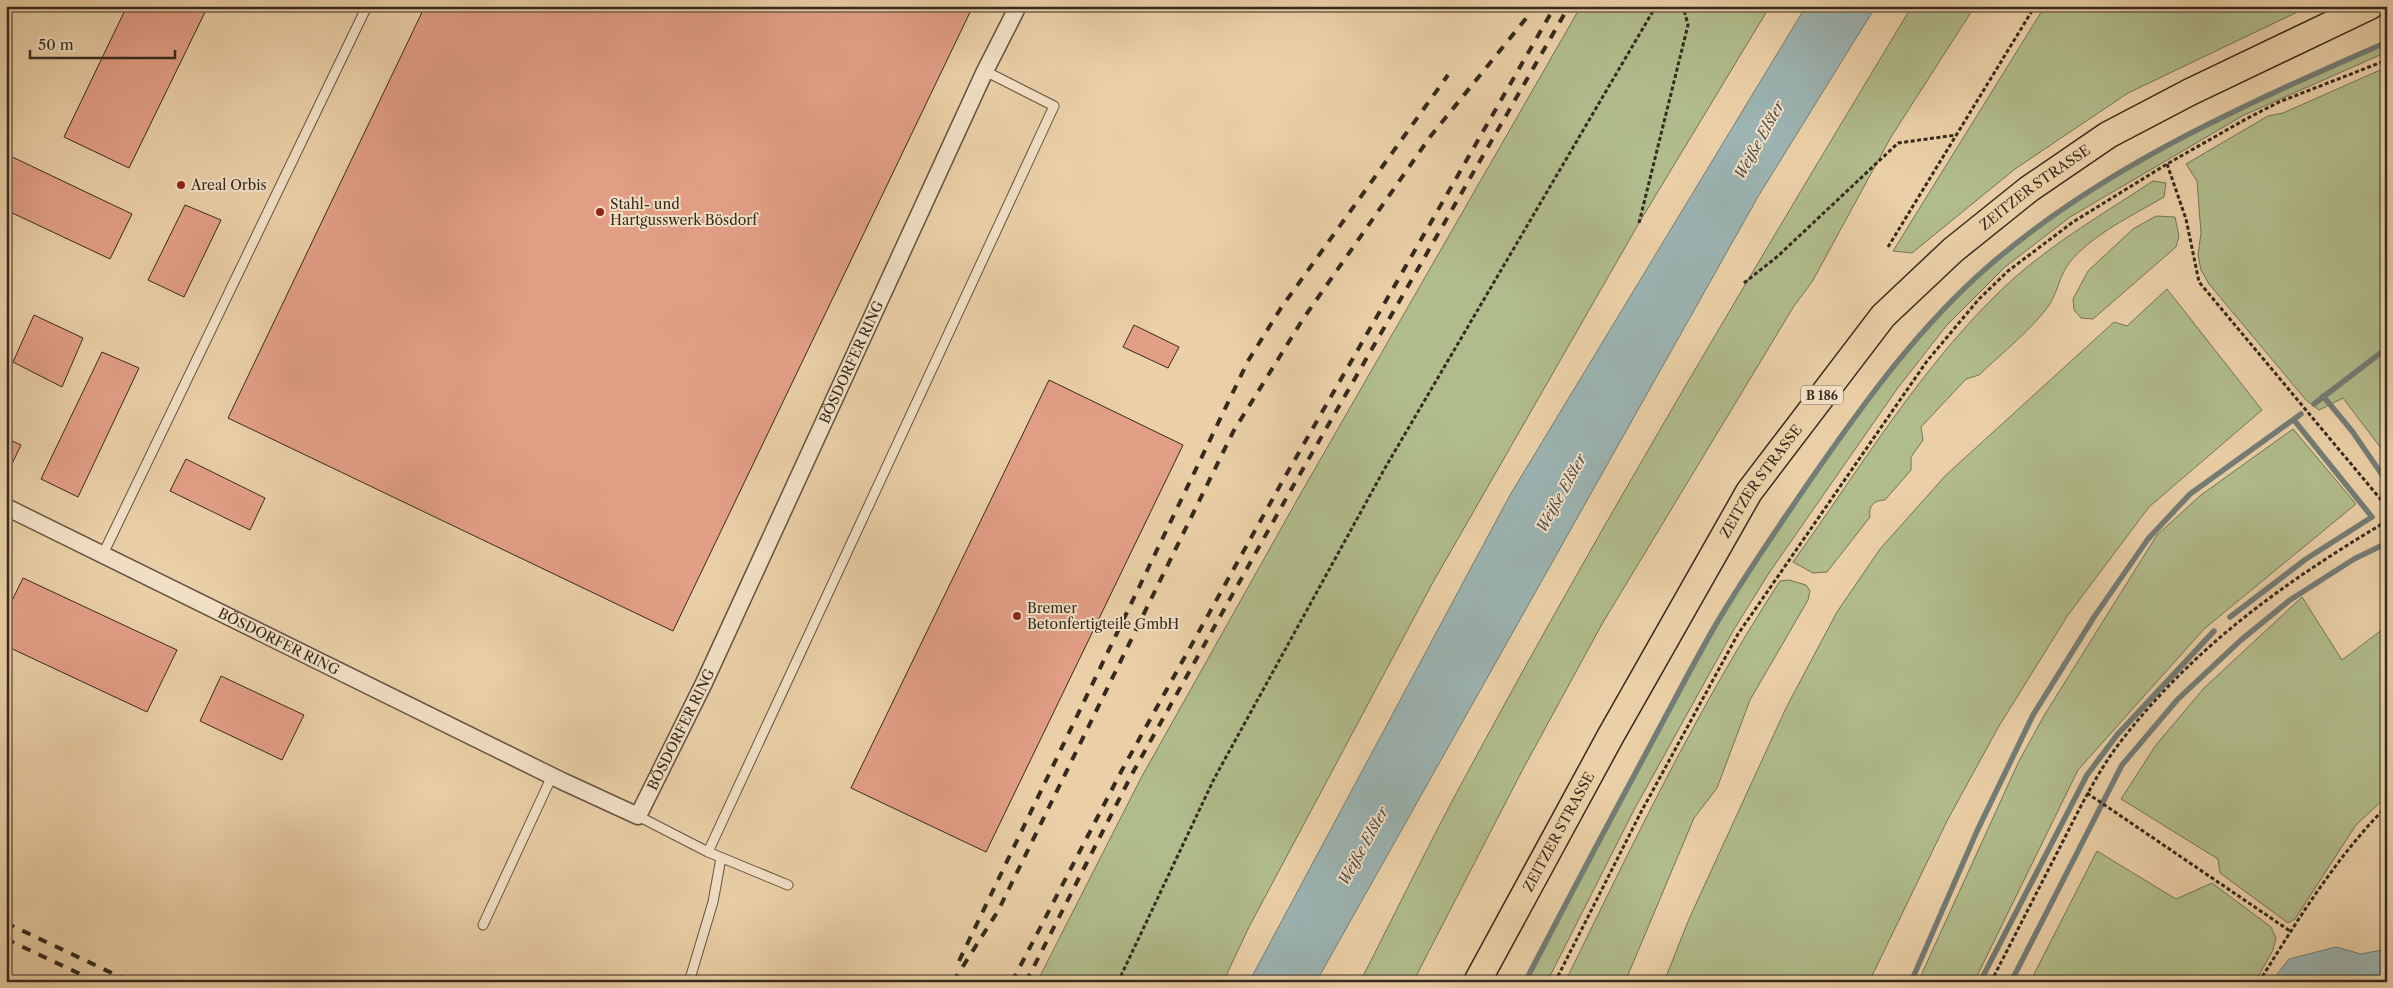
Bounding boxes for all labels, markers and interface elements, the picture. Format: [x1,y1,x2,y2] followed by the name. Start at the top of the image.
[30,28,175,60] scale bar
[38,35,74,54] text: 50 m
[1730,97,1789,183] water label: Weiße Elster
[1976,141,2094,234] street label: ZEITZER STRASSE
[190,176,267,194] place label: Areal Orbis
[175,179,187,191] marker: Areal Orbis
[610,195,759,229] place label: Stahl- und Hartgusswerk Bösdorf
[594,206,606,218] marker: Stahl- und Hartgusswerk Bösdorf
[815,298,887,427] street label: BÖSDORFER RING
[1801,386,1843,404] road number: B 186
[1716,421,1806,541] street label: ZEITZER STRASSE
[1532,450,1591,536] water label: Weiße Elster
[1027,599,1179,633] place label: Bremer Betonfertigteile GmbH
[215,604,342,679] street label: BÖSDORFER RING
[1011,610,1023,622] marker: Bremer Betonfertigteile GmbH
[643,666,718,793] street label: BÖSDORFER RING
[1519,769,1598,895] street label: ZEITZER STRASSE
[1334,803,1393,889] water label: Weiße Elster

